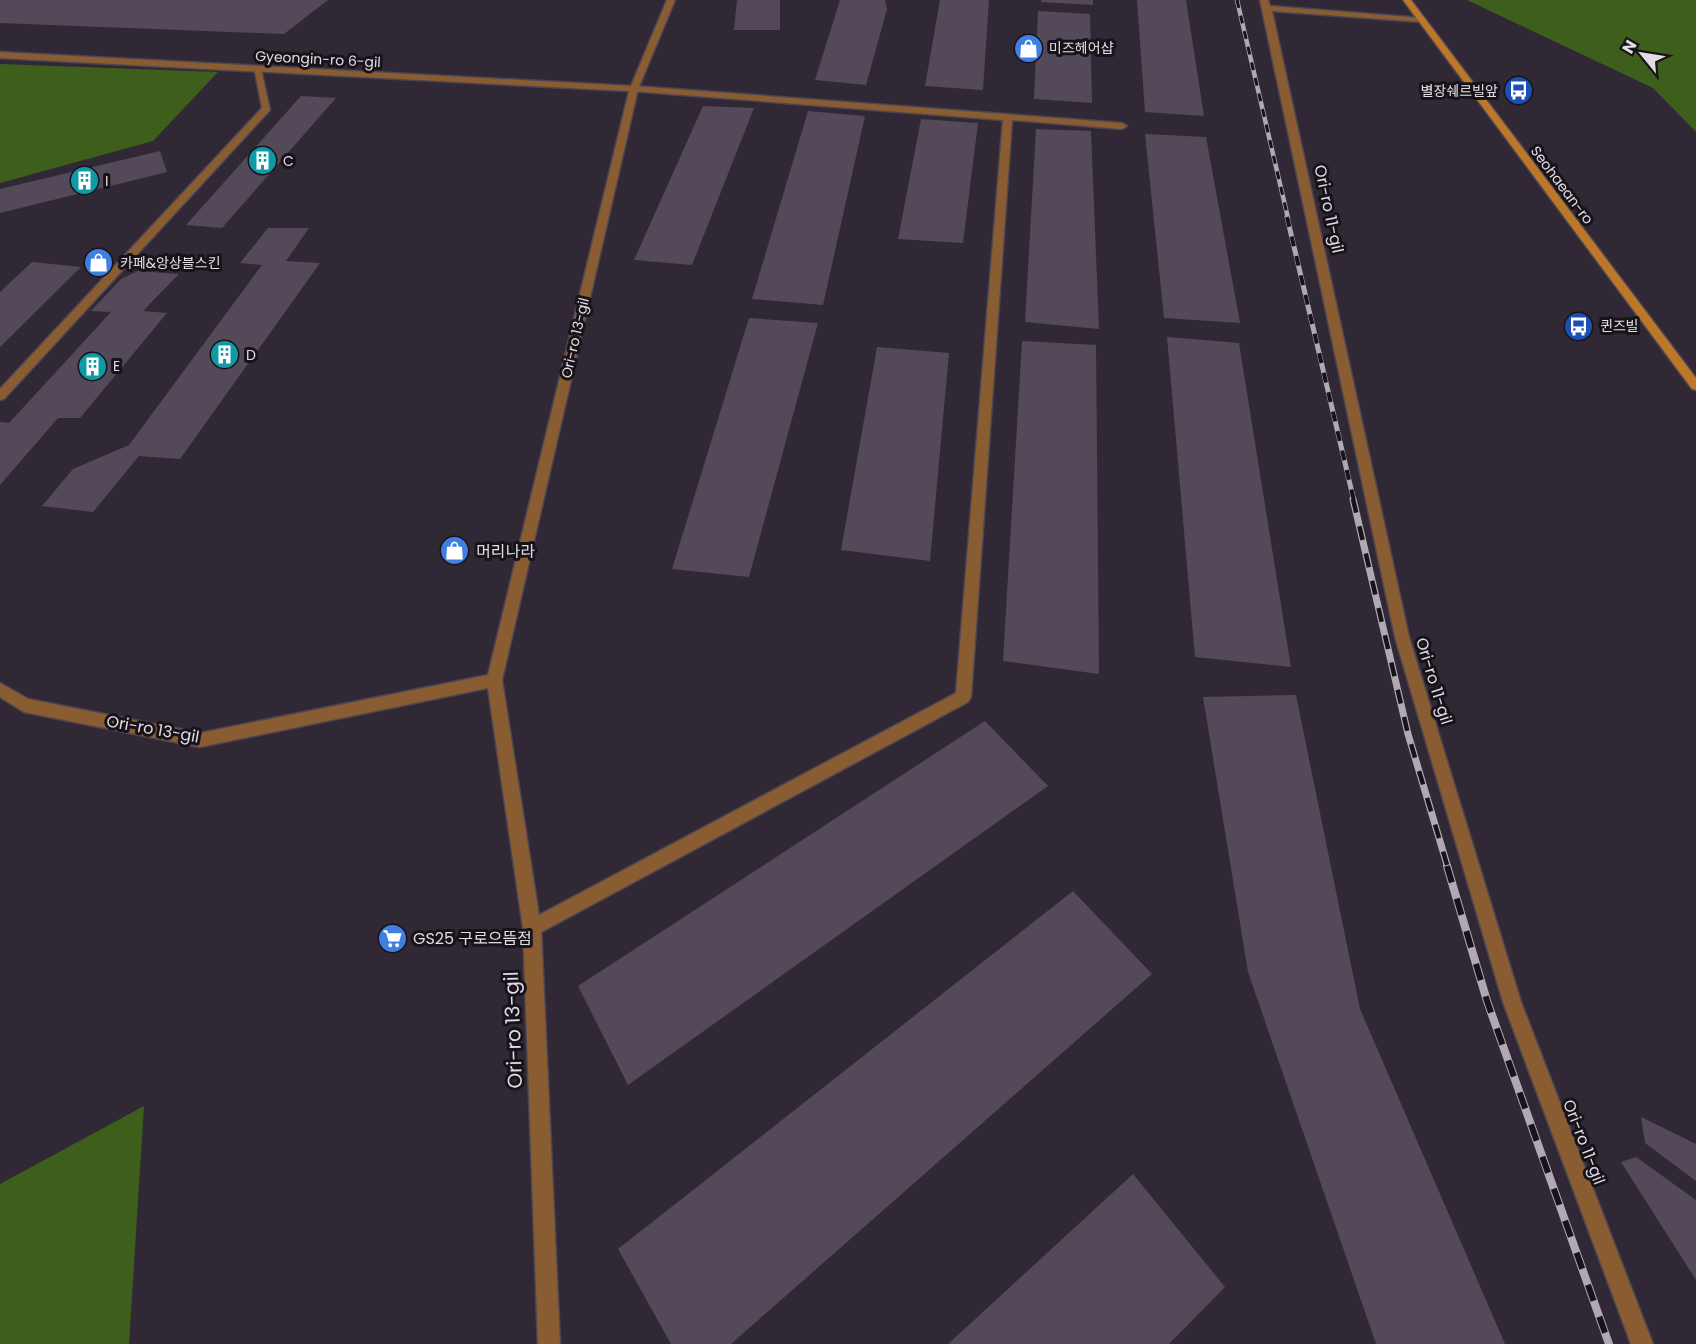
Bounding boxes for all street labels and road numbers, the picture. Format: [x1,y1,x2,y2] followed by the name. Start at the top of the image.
[255,46,381,72] street label: Gyeongin-ro 6-gil
[1526,142,1598,228] street label: Seohaean-ro
[1308,163,1350,255] street label: Ori-ro 11-gil
[556,296,594,380] street label: Ori-ro 13-gil
[1410,635,1458,727] street label: Ori-ro 11-gil
[105,710,201,748] street label: Ori-ro 13-gil
[497,971,529,1089] street label: Ori-ro 13-gil
[1557,1096,1611,1188] street label: Ori-ro 11-gil

